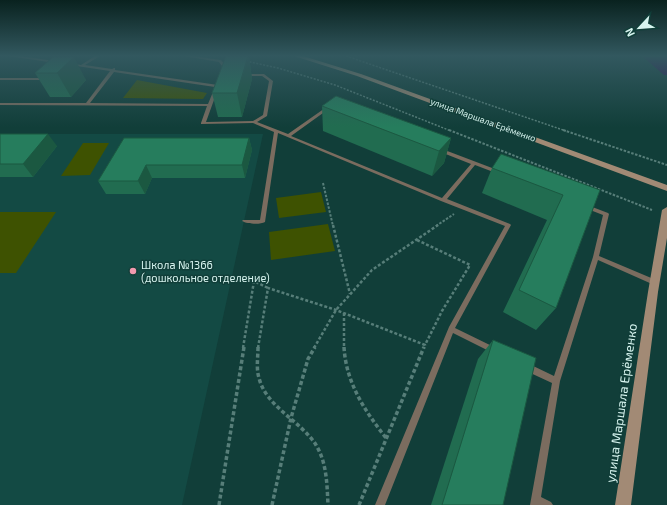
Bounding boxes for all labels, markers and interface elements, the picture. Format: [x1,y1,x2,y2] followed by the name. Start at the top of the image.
[619,8,659,48] north arrow
[622,26,637,39] text: N
[429,95,537,145] street label: улица Маршала Ерёменко
[141,258,270,284] place label: Школа №1366 (дошкольное отделение)
[128,266,138,276] marker: Школа №1366 (дошкольное отделение)
[602,322,640,484] street label: улица Маршала Ерёменко

